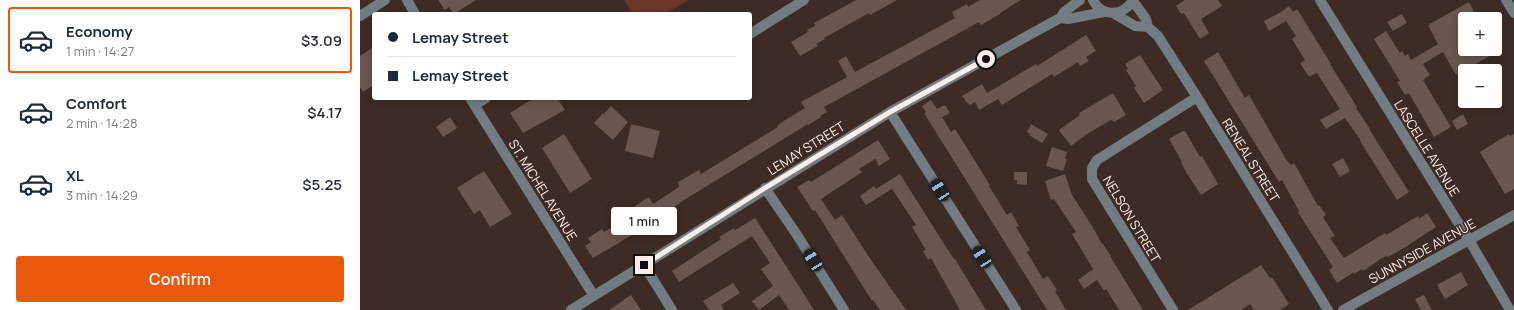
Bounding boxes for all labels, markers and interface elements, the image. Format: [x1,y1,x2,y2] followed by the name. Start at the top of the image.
[1458,12,1502,108] map controls
[1458,12,1502,56] button: +
[66,21,133,42] text: Economy
[18,22,54,58] icon: car
[412,27,509,48] text: Lemay Street
[301,30,342,51] text: $3.09
[66,42,134,60] text: 1 min · 14:27
[977,50,995,68] route start
[1458,64,1502,108] button: −
[412,65,509,86] text: Lemay Street
[66,93,127,114] text: Comfort
[18,94,54,130] icon: car
[1390,96,1464,200] street label: LASCELLE AVENUE
[307,102,342,123] text: $4.17
[66,114,138,132] text: 2 min · 14:28
[1218,115,1284,205] street label: RENEAL STREET
[764,117,848,179] street label: LEMAY STREET
[504,136,582,244] street label: ST. MICHEL AVENUE
[66,165,84,186] text: XL
[18,166,54,202] icon: car
[1099,172,1165,266] street label: NELSON STREET
[302,174,342,195] text: $5.25
[928,177,952,203] car
[66,186,138,204] text: 3 min · 14:29
[611,207,677,235] callout: 1 min
[629,212,660,230] text: 1 min
[1365,214,1479,288] street label: SUNNYSIDE AVENUE
[970,244,994,270] car
[802,247,824,273] car
[16,256,344,302] button: Confirm
[635,256,653,274] route end

